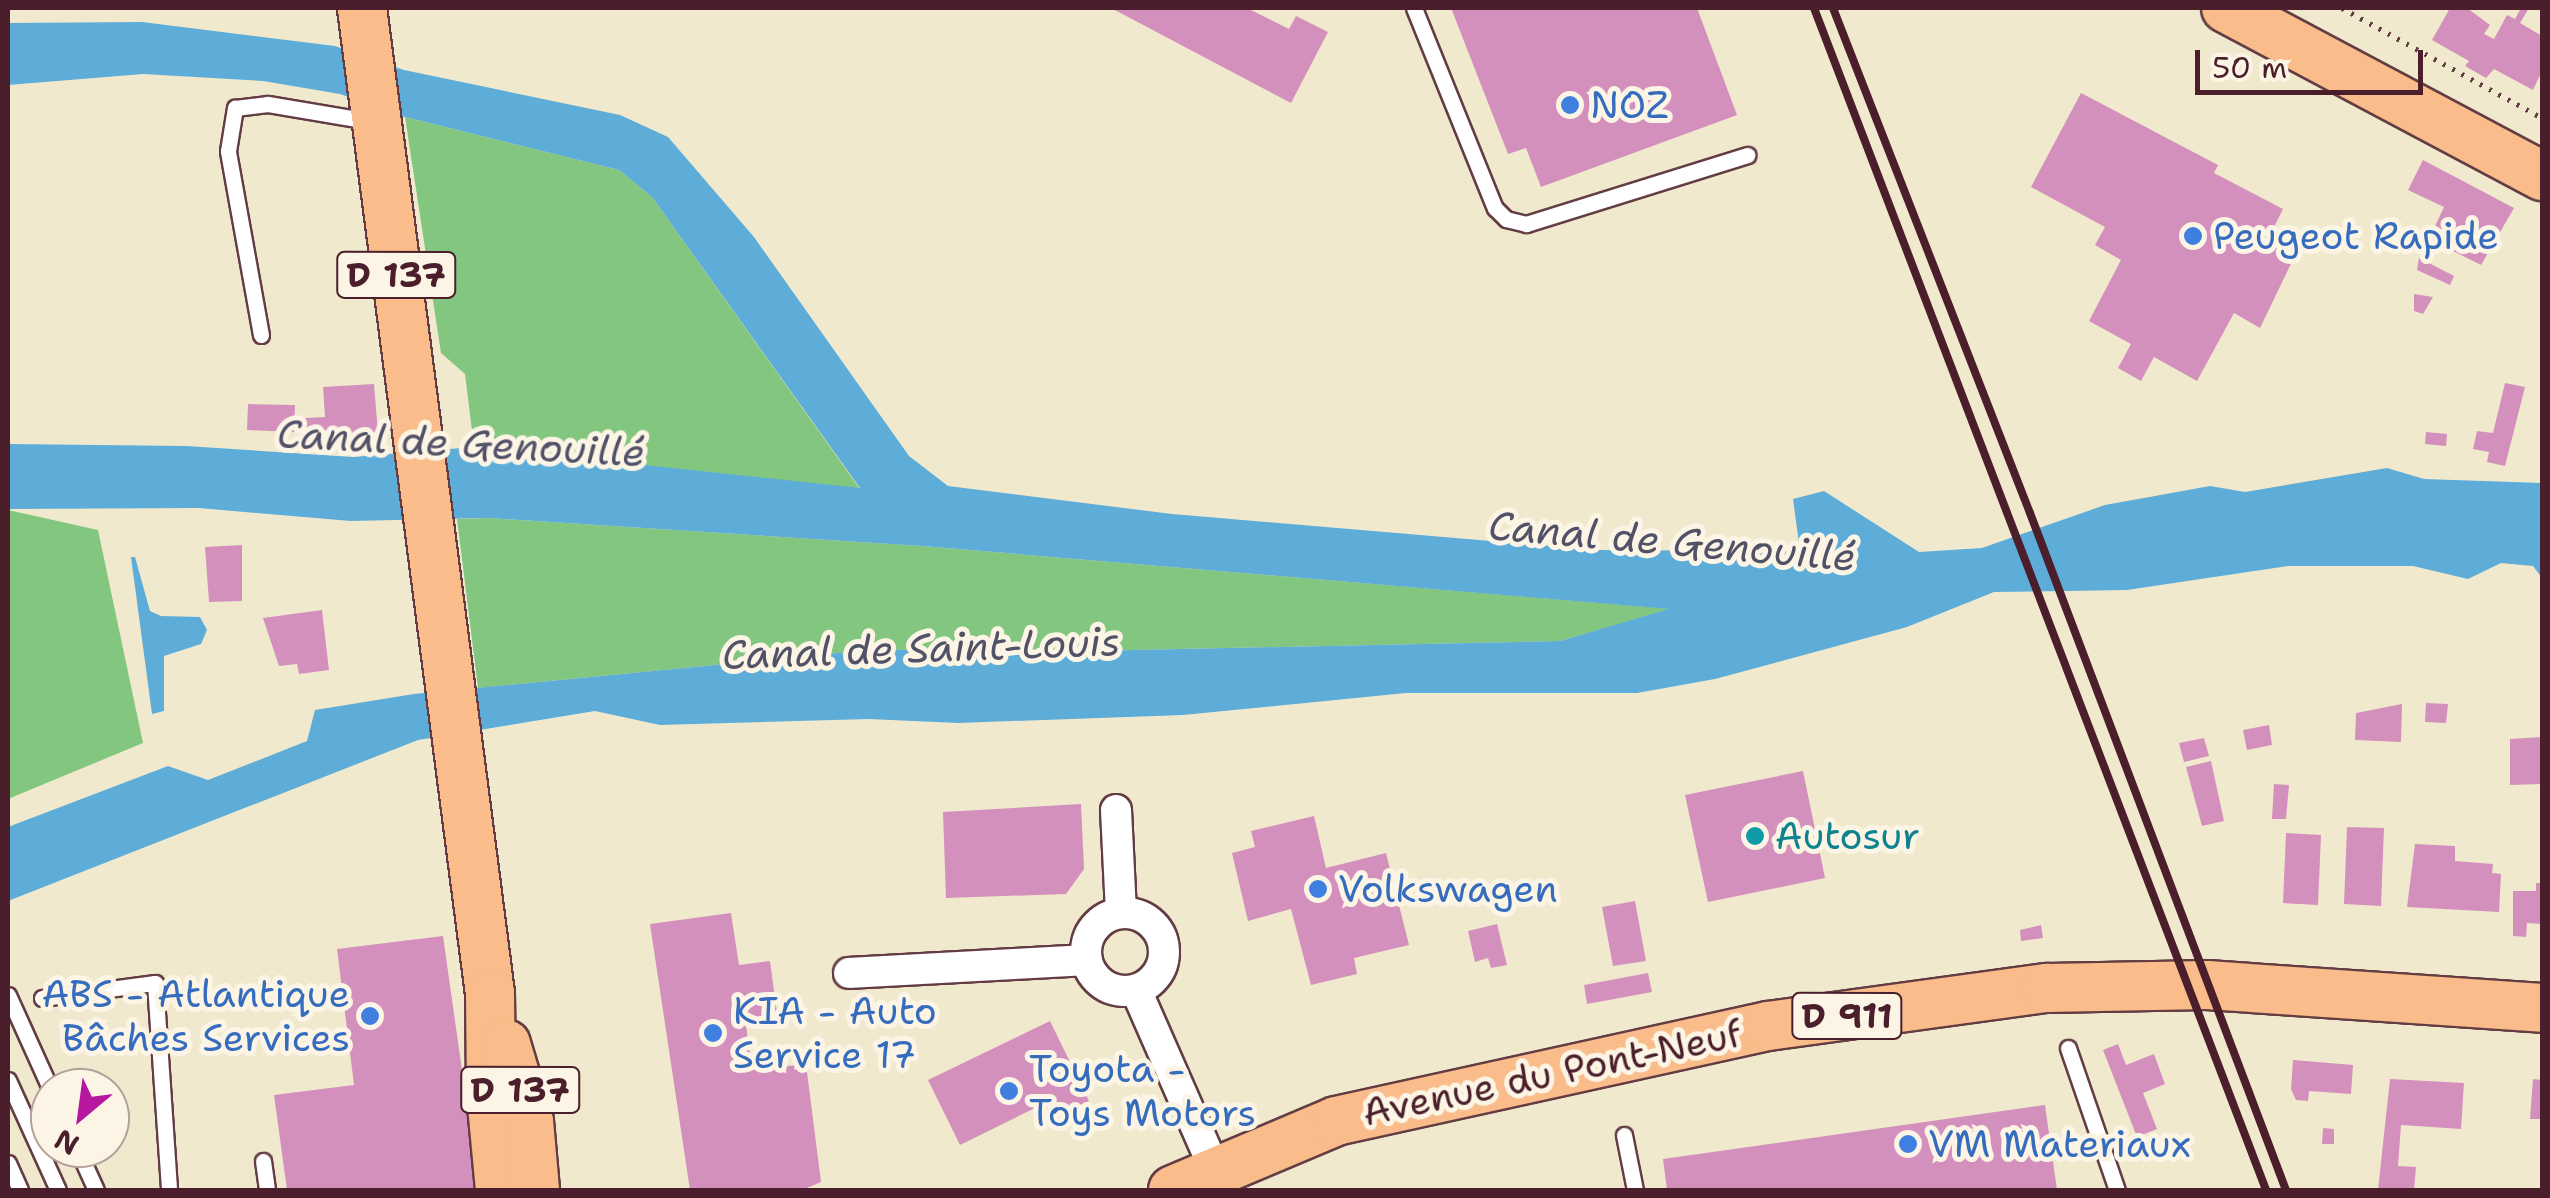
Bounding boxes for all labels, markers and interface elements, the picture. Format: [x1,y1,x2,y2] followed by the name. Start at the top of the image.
[2200,30,2428,92] scale bar
[2212,47,2287,88] text: 50 m
[1590,82,1669,128] place label: NOZ
[1559,94,1581,116] marker: NOZ
[2213,213,2499,259] place label: Peugeot Rapide
[2182,225,2204,247] marker: Peugeot Rapide
[336,245,456,305] road number: D 137
[276,409,646,477] water label: Canal de Genouillé
[1486,501,1858,581] water label: Canal de Genouillé
[721,617,1121,679] water label: Canal de Saint-Louis
[1775,813,1920,859] place label: Autosur
[1744,825,1766,847] marker: Autosur
[1338,866,1558,912] place label: Volkswagen
[1307,878,1329,900] marker: Volkswagen
[42,971,350,1060] place label: ABS - Atlantique Bâches Services
[1790,986,1904,1046] road number: D 911
[733,988,937,1078] place label: KIA - Auto Service 17
[359,1005,381,1027] marker: ABS - Atlantique Bâches Services
[1358,1011,1746,1135] street label: Avenue du Pont-Neuf
[702,1022,724,1044] marker: KIA - Auto Service 17
[1029,1046,1256,1136] place label: Toyota - Toys Motors
[460,1060,580,1120] road number: D 137
[30,1068,130,1168] north arrow
[998,1080,1020,1102] marker: Toyota - Toys Motors
[48,1120,85,1164] text: N
[1928,1121,2191,1167] place label: VM Materiaux
[1897,1133,1919,1155] marker: VM Materiaux

